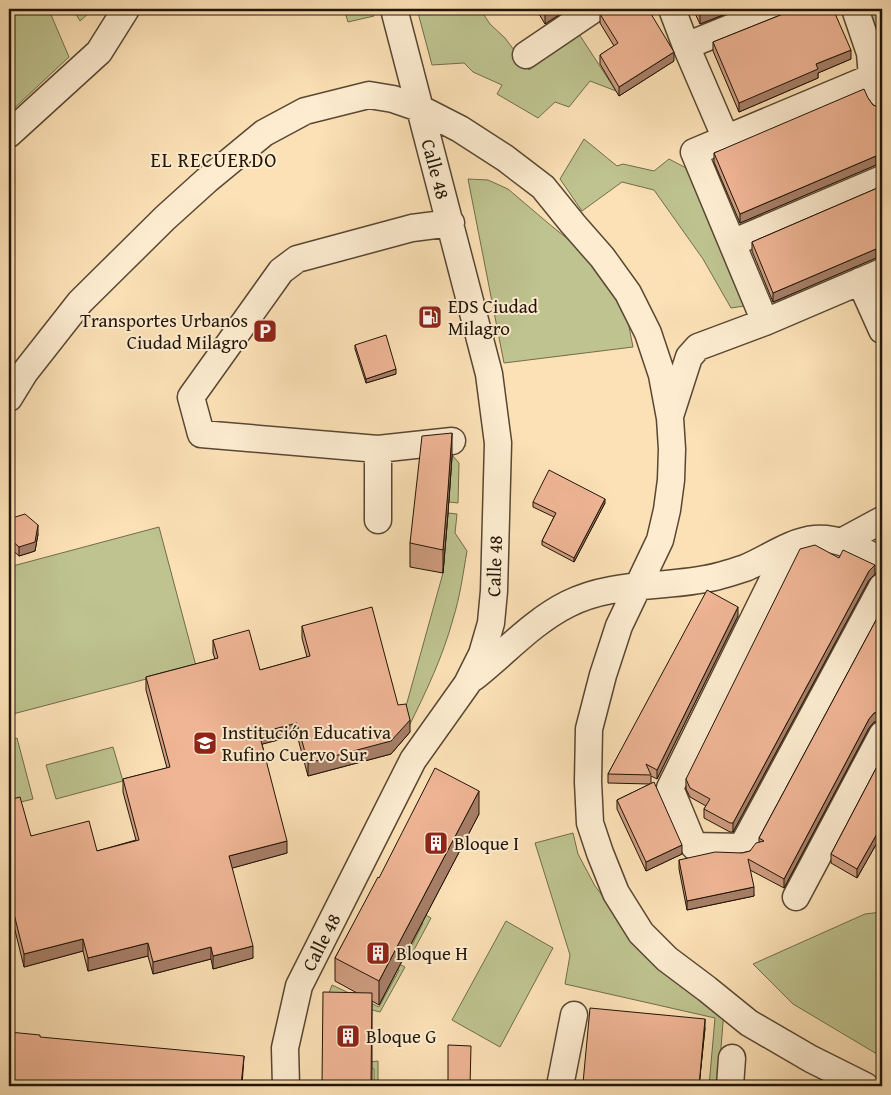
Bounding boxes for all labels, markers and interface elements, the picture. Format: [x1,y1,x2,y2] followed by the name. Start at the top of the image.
[415,136,457,202] street label: Calle 48
[151,145,277,174] district label: EL RECUERDO
[448,292,539,342] place label: EDS Ciudad Milagro
[417,304,443,330] fuel station icon: EDS Ciudad Milagro
[80,306,248,356] place label: Transportes Urbanos Ciudad Milagro
[252,318,278,344] parking icon: Transportes Urbanos Ciudad Milagro
[479,535,509,597] street label: Calle 48
[222,718,391,768] place label: Institución Educativa Rufino Cuervo Sur
[192,730,218,756] school or university icon: Institución Educativa Rufino Cuervo Sur
[454,829,519,857] place label: Bloque I
[423,830,449,856] building icon: Bloque I
[295,908,347,976] street label: Calle 48
[396,939,468,967] place label: Bloque H
[365,940,391,966] building icon: Bloque H
[366,1022,436,1050] place label: Bloque G
[335,1023,361,1049] building icon: Bloque G

